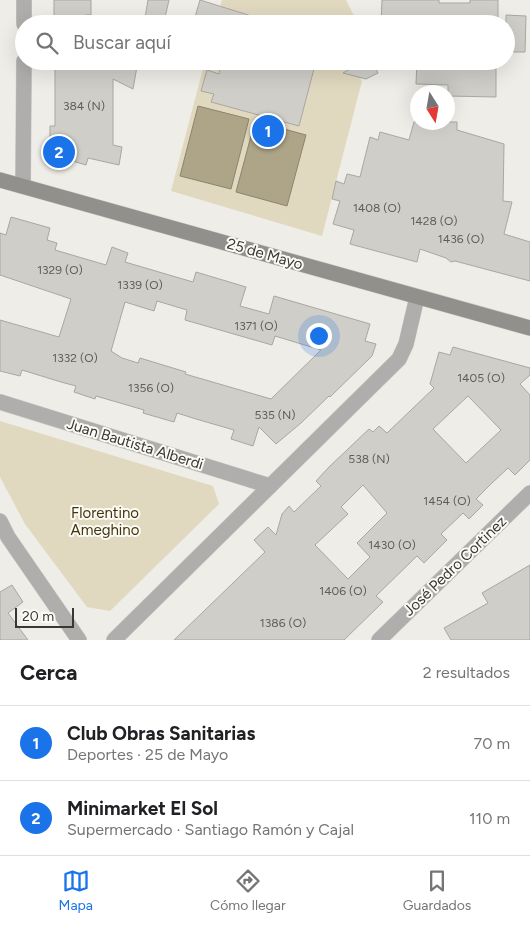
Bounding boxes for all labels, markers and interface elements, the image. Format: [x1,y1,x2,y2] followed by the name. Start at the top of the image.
[15,15,515,70] search box
[33,29,61,57] icon: search
[73,31,171,54] text: Buscar aquí
[410,85,455,130] north arrow
[63,99,105,113] house number: 384 (N)
[252,112,284,150] pin: 1
[43,133,75,171] pin: 2
[353,201,401,215] house number: 1408 (O)
[410,214,458,228] house number: 1428 (O)
[438,232,484,246] house number: 1436 (O)
[225,235,305,273] street label: 25 de Mayo
[37,263,83,277] house number: 1329 (O)
[117,278,163,292] house number: 1339 (O)
[234,319,278,333] house number: 1371 (O)
[306,323,332,349] your location
[52,351,98,365] house number: 1332 (O)
[457,371,505,385] house number: 1405 (O)
[128,381,174,395] house number: 1356 (O)
[254,408,296,422] house number: 535 (N)
[65,415,205,473] street label: Juan Bautista Alberdi
[348,452,390,466] house number: 538 (N)
[423,494,471,508] house number: 1454 (O)
[71,504,140,539] park label: Florentino Ameghino
[400,512,510,620] street label: José Pedro Cortinez
[368,538,416,552] house number: 1430 (O)
[319,584,367,598] house number: 1406 (O)
[15,605,74,628] scale bar
[22,608,54,625] text: 20 m
[260,616,306,630] house number: 1386 (O)
[20,660,77,685] text: Cerca
[423,663,510,682] text: 2 resultados
[67,722,255,745] text: Club Obras Sanitarias
[33,734,39,753] text: 1
[474,734,510,753] text: 70 m
[67,745,228,764] text: Deportes · 25 de Mayo
[67,797,218,820] text: Minimarket El Sol
[31,809,41,828] text: 2
[469,809,510,828] text: 110 m
[67,820,354,839] text: Supermercado · Santiago Ramón y Cajal
[59,867,93,914] tab: Mapa
[210,867,286,914] tab: Cómo llegar
[403,867,471,914] tab: Guardados

